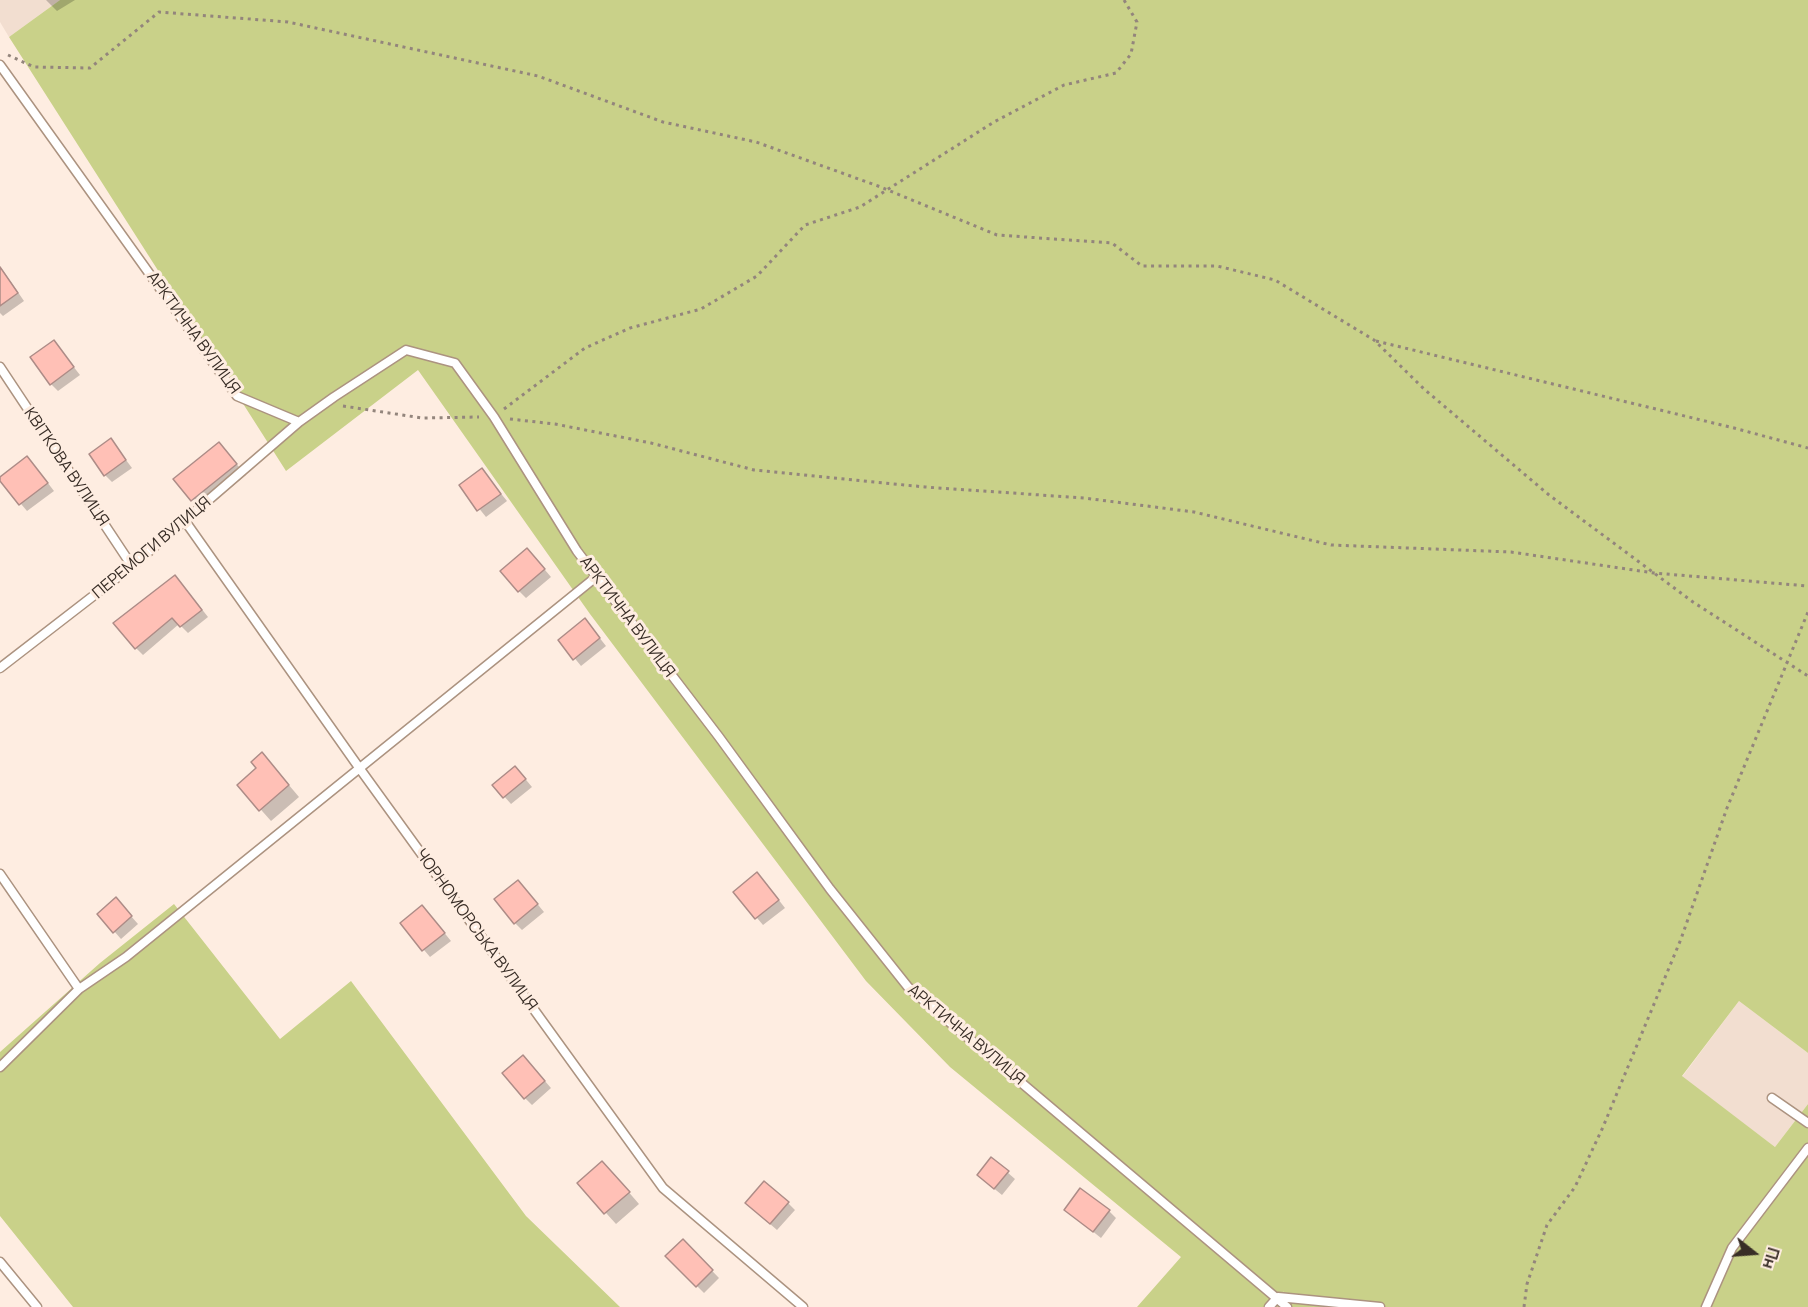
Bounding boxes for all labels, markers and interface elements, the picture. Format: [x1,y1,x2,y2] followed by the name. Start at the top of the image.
[142,268,244,398] street label: АРКТИЧНА ВУЛИЦЯ
[19,404,113,530] street label: КВІТКОВА ВУЛИЦЯ
[89,493,215,603] street label: ПЕРЕМОГИ ВУЛИЦЯ
[575,553,679,681] street label: АРКТИЧНА ВУЛИЦЯ
[411,846,541,1014] street label: ЧОРНОМОРСЬКА ВУЛИЦЯ
[904,981,1028,1089] street label: АРКТИЧНА ВУЛИЦЯ
[1724,1223,1784,1283] north arrow
[1758,1245,1785,1272] text: Пн

